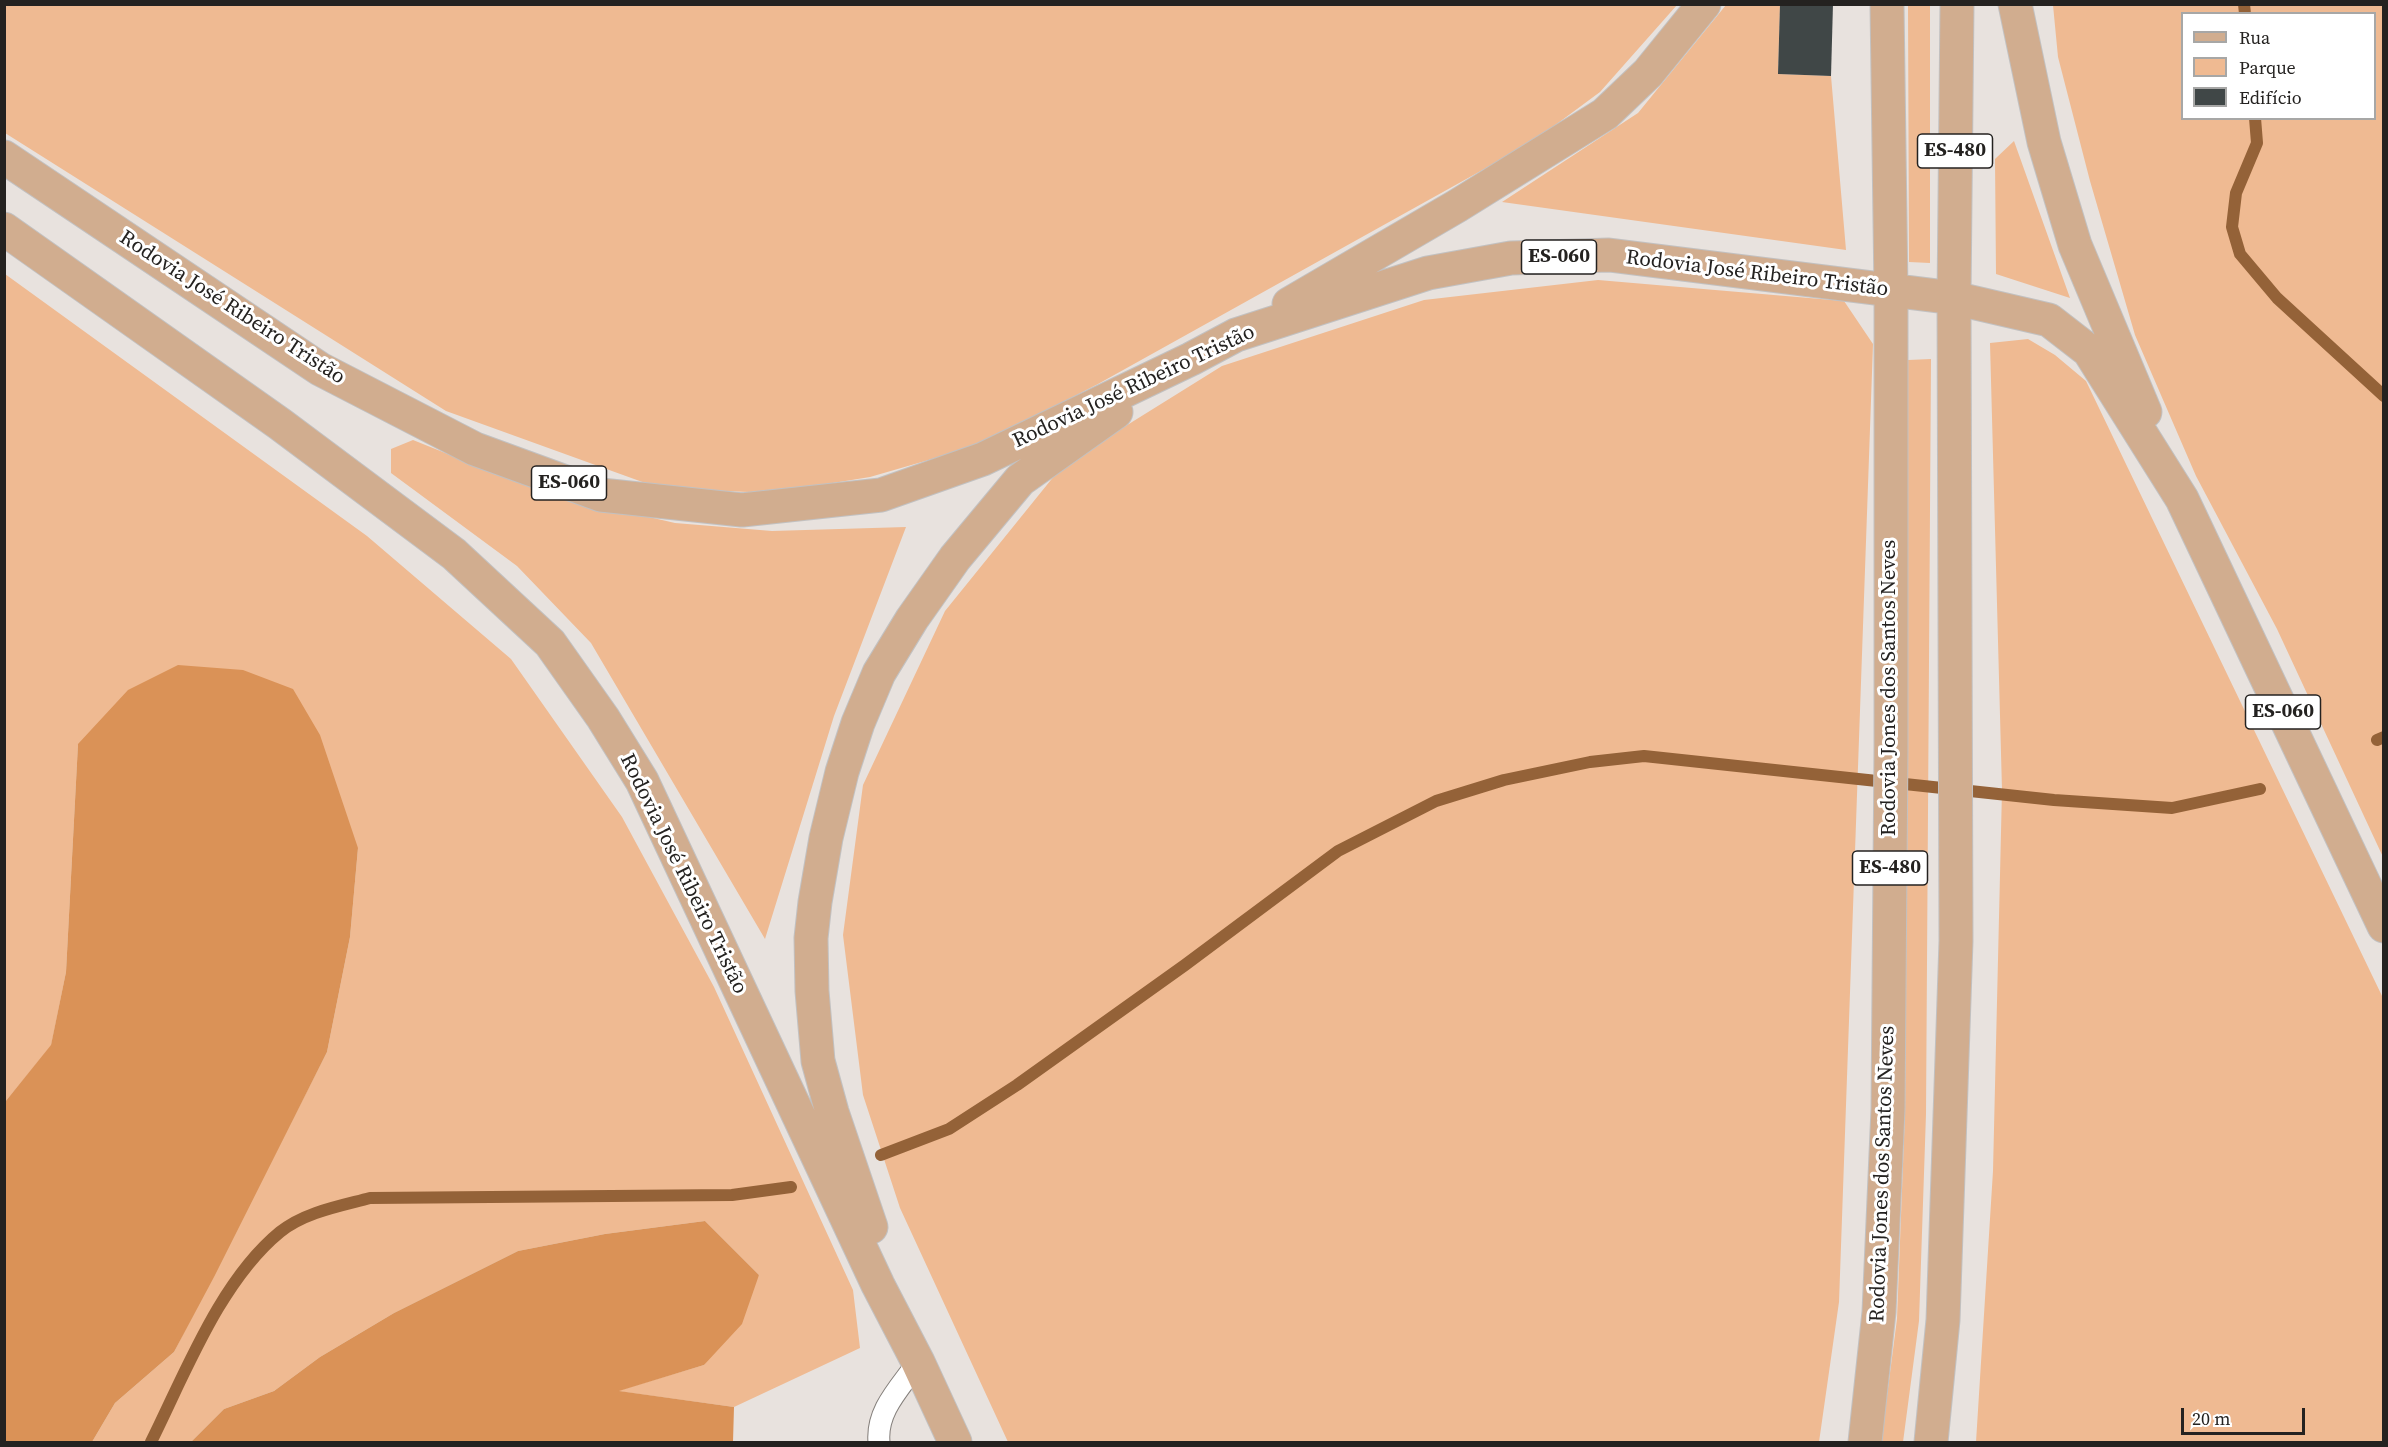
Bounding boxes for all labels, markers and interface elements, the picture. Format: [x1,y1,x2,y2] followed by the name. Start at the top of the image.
[2181,12,2376,120] legend
[2239,25,2270,50] text: Rua
[2239,55,2296,80] text: Parque
[2239,85,2302,110] text: Edifício
[1918,134,1992,168] road number: ES-480
[114,226,350,390] street label: Rodovia José Ribeiro Tristão
[1522,240,1596,274] road number: ES-060
[1624,245,1890,303] street label: Rodovia José Ribeiro Tristão
[1009,320,1259,454] street label: Rodovia José Ribeiro Tristão
[532,466,606,500] road number: ES-060
[1877,540,1903,836] street label: Rodovia Jones dos Santos Neves
[2246,695,2320,729] road number: ES-060
[614,750,752,998] street label: Rodovia José Ribeiro Tristão
[1852,851,1928,885] road number: ES-480
[1865,1025,1901,1323] street label: Rodovia Jones dos Santos Neves
[2184,1396,2308,1434] scale bar
[2192,1406,2230,1431] text: 20 m

